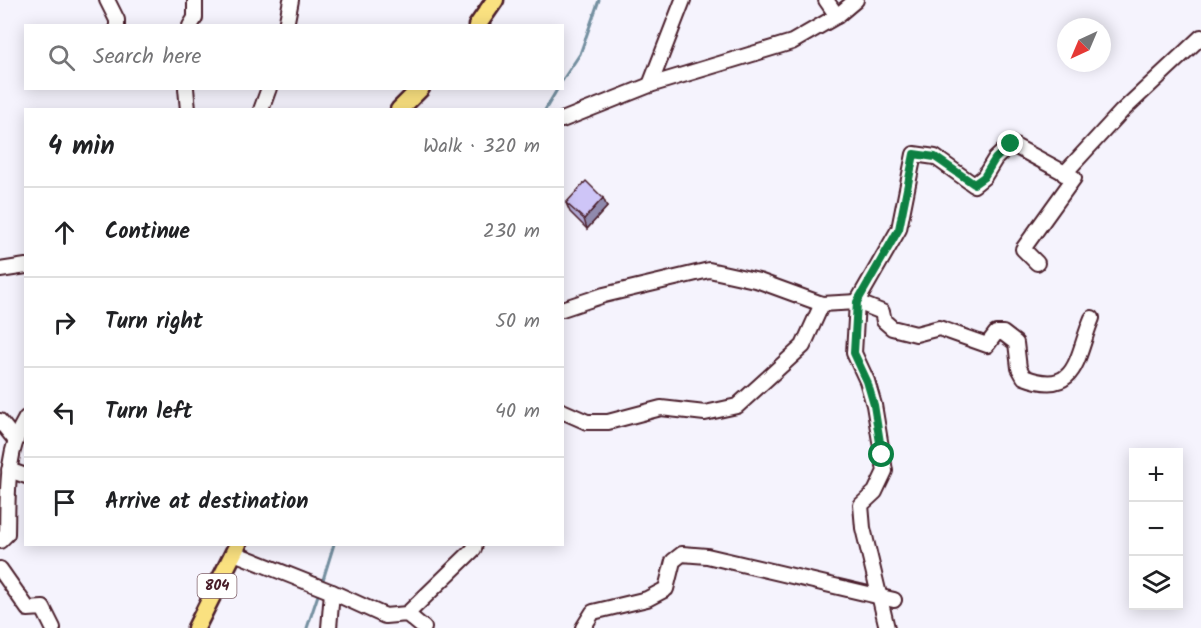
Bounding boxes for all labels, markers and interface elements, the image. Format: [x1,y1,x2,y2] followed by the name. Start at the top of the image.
[1057,18,1111,72] north arrow
[24,24,564,90] search box
[93,40,201,75] text: Search here
[45,41,78,74] icon: search
[48,126,115,168] text: 4 min
[997,130,1023,156] route end
[423,131,540,163] text: Walk · 320 m
[105,215,190,250] text: Continue
[48,216,81,249] icon: ahead
[483,216,540,248] text: 230 m
[105,305,203,340] text: Turn right
[48,306,81,339] icon: right
[495,306,540,338] text: 50 m
[105,395,192,430] text: Turn left
[48,396,81,429] icon: left
[495,396,540,428] text: 40 m
[868,441,894,467] route start
[1129,448,1183,610] map controls
[1129,448,1183,502] button: +
[105,485,308,520] text: Arrive at destination
[48,486,81,519] icon: arrive
[1129,502,1183,556] button: −
[1129,556,1183,610] button: layers
[198,574,236,598] road number: 804

